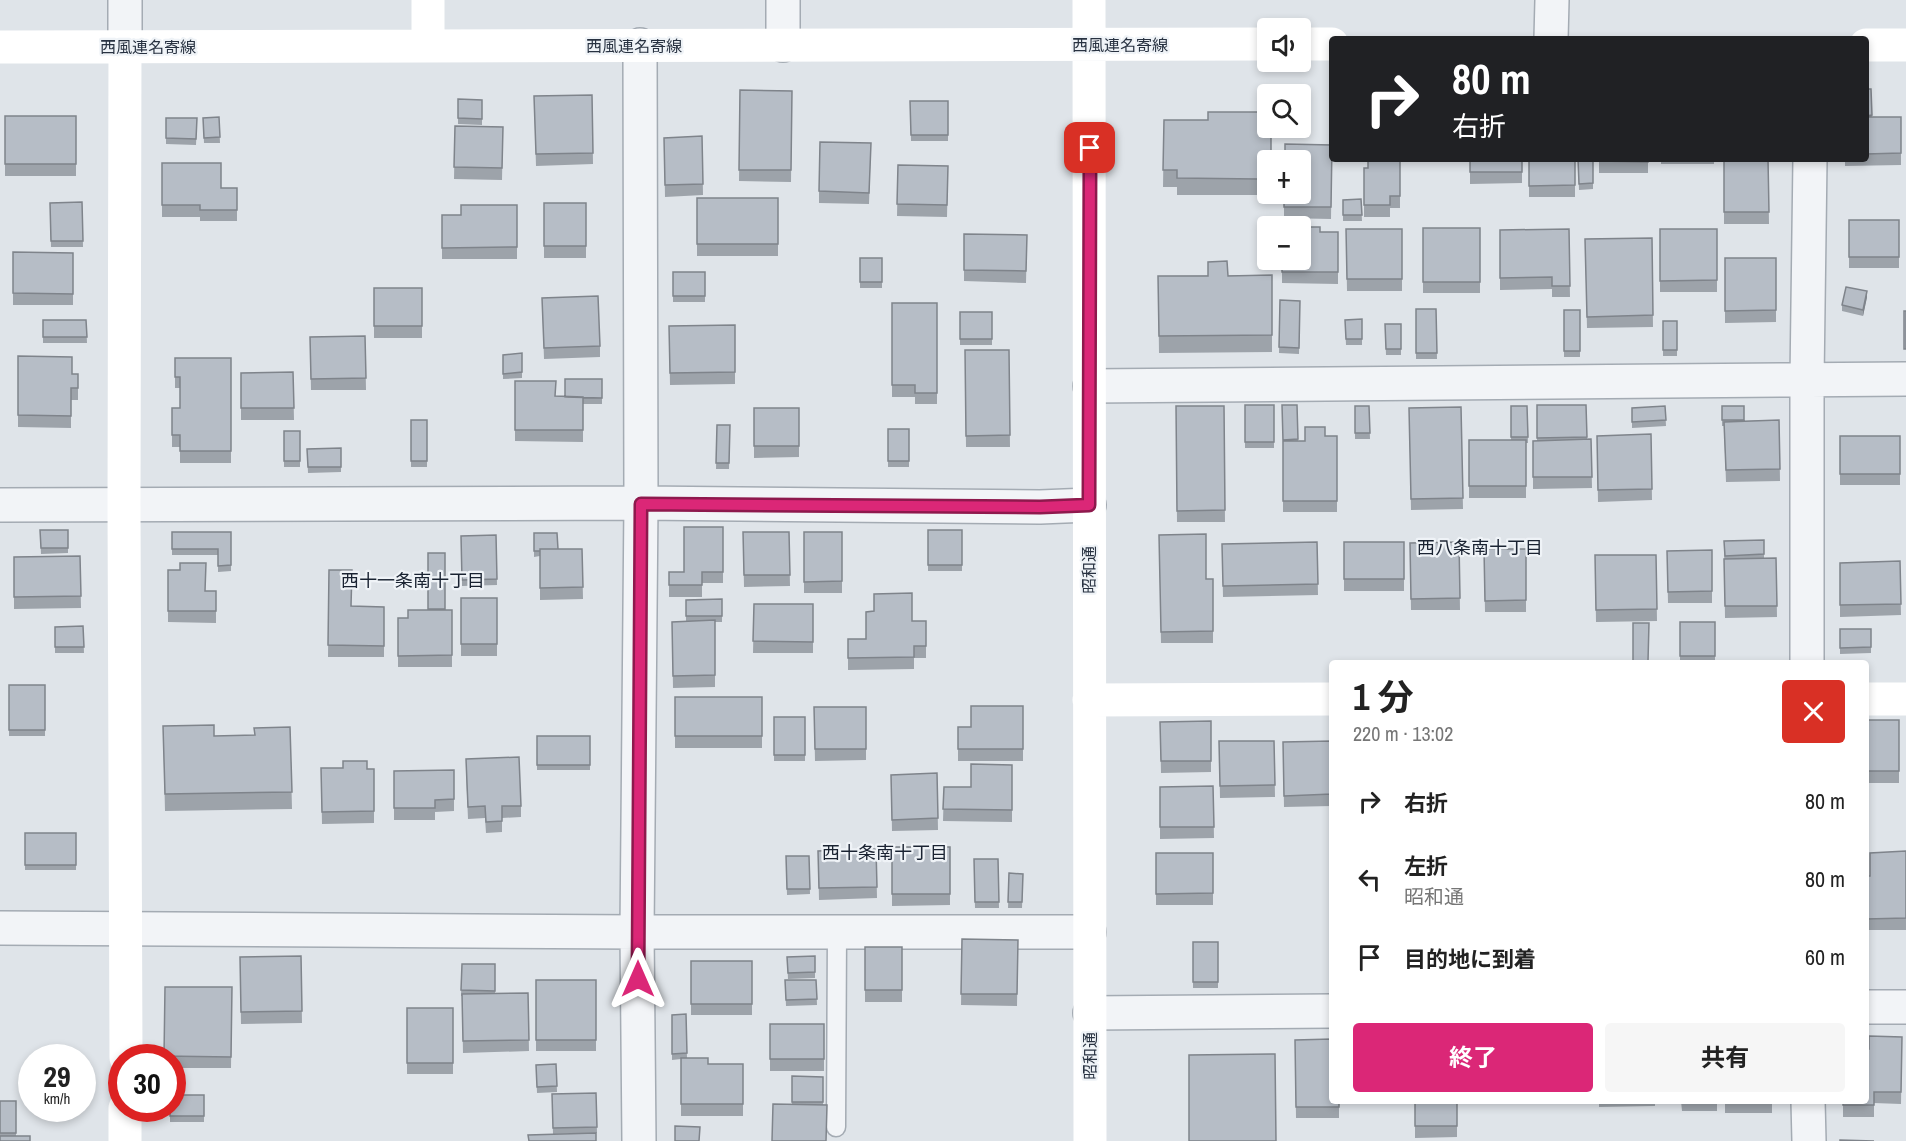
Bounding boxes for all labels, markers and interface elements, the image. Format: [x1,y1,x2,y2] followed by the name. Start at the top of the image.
[1257,18,1311,270] map controls
[1257,18,1311,72] button: sound
[1072,34,1168,56] street label: 西風連名寄線
[586,35,682,57] street label: 西風連名寄線
[100,36,196,58] street label: 西風連名寄線
[1452,51,1531,107] text: 80 m
[1353,60,1431,138] icon: right
[1257,84,1311,138] button: search
[1452,108,1506,144] text: 右折
[1064,122,1115,173] pin
[1073,131,1106,164] icon: arrive
[1257,150,1311,204] button: +
[1257,216,1311,270] button: −
[1417,535,1543,560] district label: 西八条南十丁目
[1078,546,1100,594] street label: 昭和通
[341,568,485,593] district label: 西十一条南十丁目
[1353,673,1414,721] text: 1 分
[1782,680,1845,743] button: close
[1353,720,1453,747] text: 220 m · 13:02
[1353,785,1386,818] icon: right
[1805,786,1845,816] text: 80 m
[1404,788,1448,818] text: 右折
[822,840,948,865] district label: 西十条南十丁目
[1404,851,1448,881] text: 左折
[1353,863,1386,896] icon: left
[1805,864,1845,894] text: 80 m
[1404,883,1464,910] text: 昭和通
[1353,941,1386,974] icon: arrive
[1805,942,1845,972] text: 60 m
[1404,944,1536,974] text: 目的地に到着
[606,947,670,1011] position arrow
[1353,1023,1593,1092] button: 終了
[1605,1023,1845,1092] button: 共有
[1079,1032,1101,1080] street label: 昭和通
[108,1044,186,1122] speed limit sign: 30
[43,1056,71,1096] text: 29
[44,1088,70,1109] text: km/h

